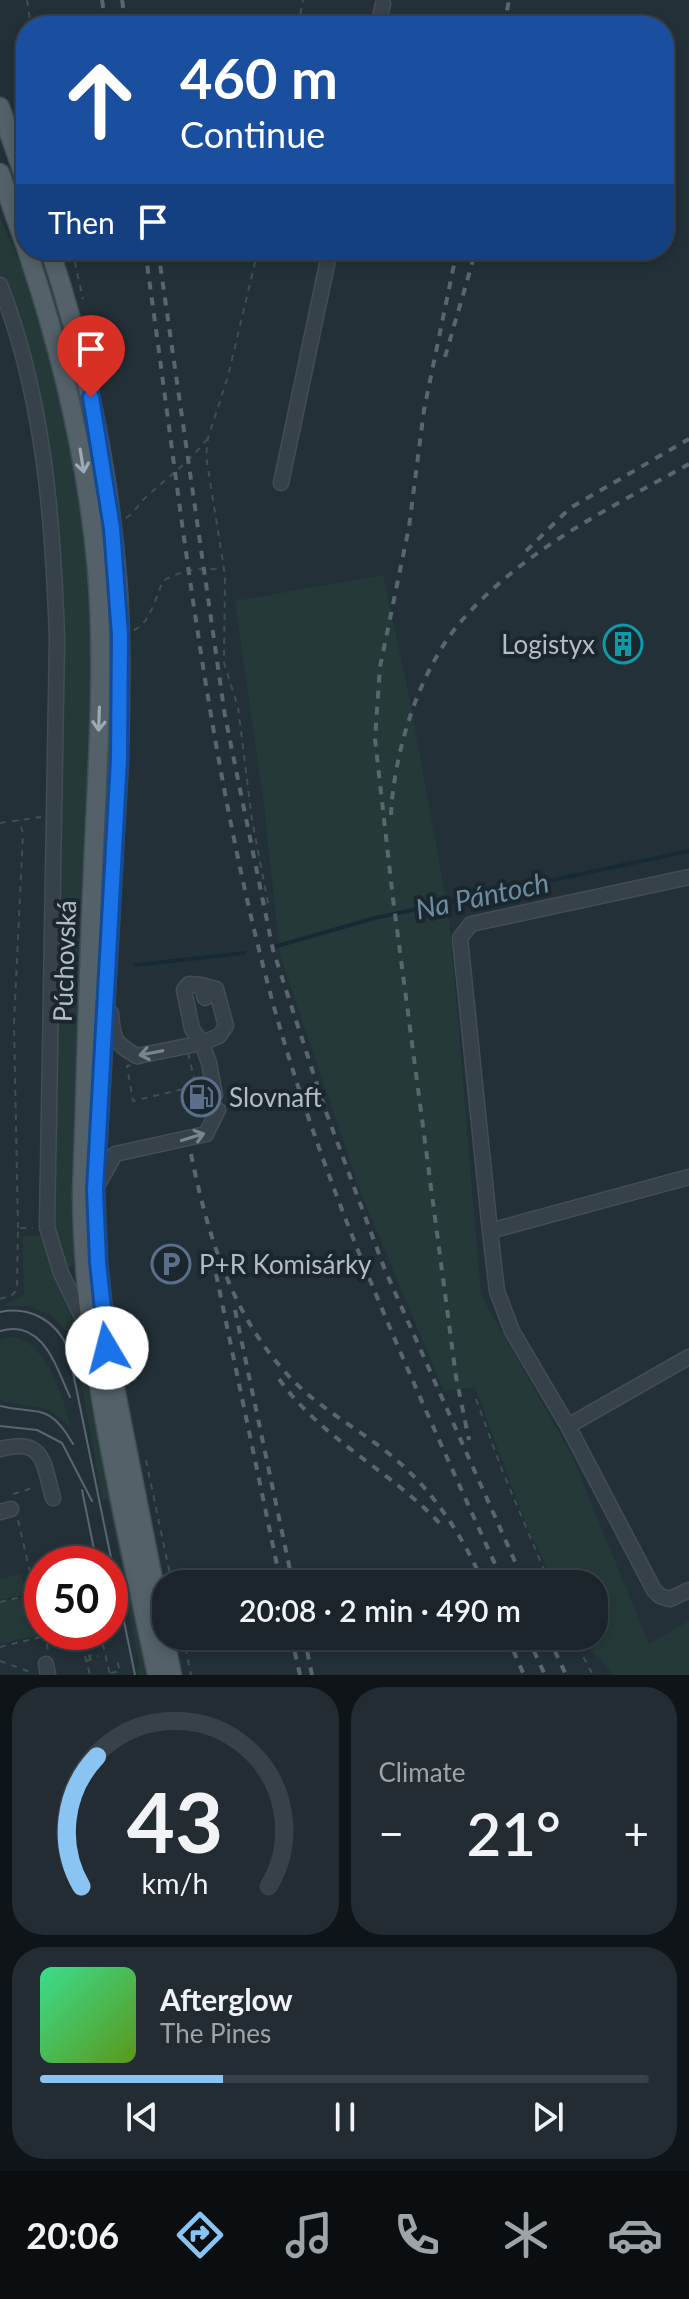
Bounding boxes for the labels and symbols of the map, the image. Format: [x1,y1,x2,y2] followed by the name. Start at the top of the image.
[57,315,125,397] pin
[75,447,90,473] one-way arrow
[602,623,644,665] building icon: Logistyx
[501,628,595,660] place label: Logistyx
[92,705,107,732] one-way arrow
[412,864,552,926] water label: Na Pántoch
[46,900,82,1022] street label: Púchovská
[138,1047,164,1062] one-way arrow
[180,1076,222,1118] fuel station icon: Slovnaft
[229,1081,322,1113] place label: Slovnaft
[181,1128,206,1143] one-way arrow
[150,1243,192,1285] parking icon: P+R Komisárky
[199,1248,372,1280] place label: P+R Komisárky
[65,1306,149,1390] position arrow
[24,1546,128,1650] speed limit sign: 50

